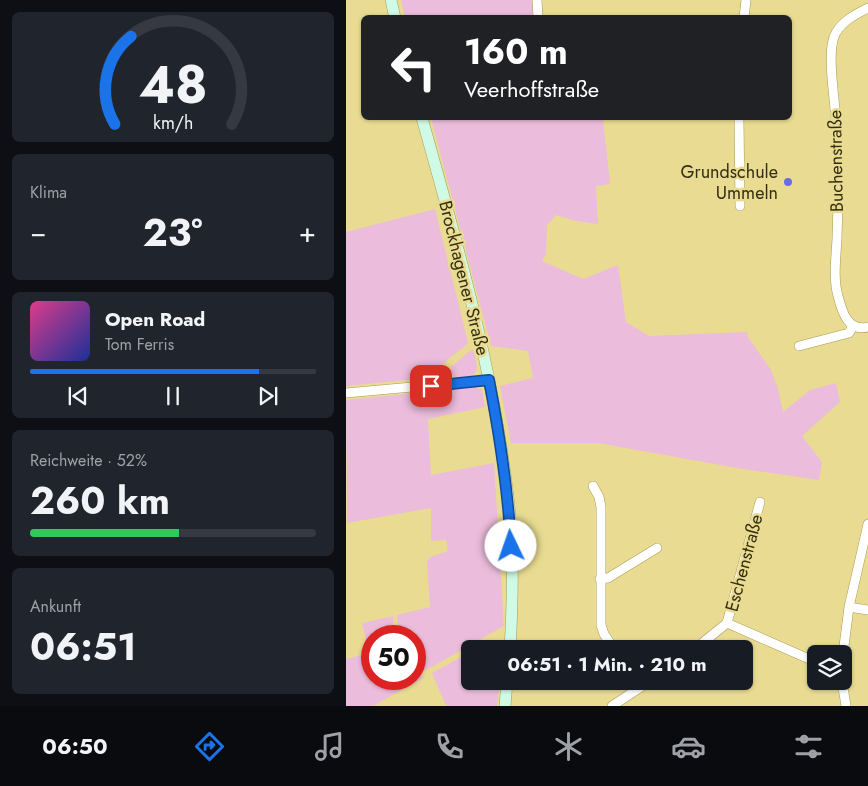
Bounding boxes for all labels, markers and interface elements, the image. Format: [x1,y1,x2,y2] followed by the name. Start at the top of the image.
[464,27,568,77] text: 160 m
[381,35,446,100] icon: left
[139,47,207,123] text: 48
[464,73,599,105] text: Veerhoffstraße
[153,110,193,136] text: km/h
[822,110,850,212] street label: Buchenstraße
[681,159,778,206] place label: Grundschule Ummeln
[782,176,794,188] marker: Grundschule Ummeln
[30,181,67,204] text: Klima
[432,198,496,358] street label: Brockhagener Straße
[143,205,203,260] text: 23°
[30,212,47,253] text: −
[299,212,316,253] text: +
[105,306,205,333] text: Open Road
[105,333,174,356] text: Tom Ferris
[410,365,452,407] pin
[417,372,445,400] icon: arrive
[64,382,92,410] icon: previous
[159,382,187,410] icon: pause
[254,382,282,410] icon: next
[30,449,147,472] text: Reichweite · 52%
[30,473,170,528] text: 260 km
[719,511,769,615] street label: Eschenstraße
[484,519,536,571] position arrow
[30,595,81,618] text: Ankunft
[30,619,137,674] text: 06:51
[361,625,426,690] speed limit sign: 50
[807,645,852,690] map controls
[807,645,852,690] button: layers
[508,651,706,678] text: 06:51 · 1 Min. · 210 m
[192,729,227,764] icon: directions
[312,729,347,764] icon: music
[432,729,467,764] icon: phone
[551,729,586,764] icon: climate
[671,729,706,764] icon: car
[791,729,826,764] icon: filters
[42,730,107,762] text: 06:50

